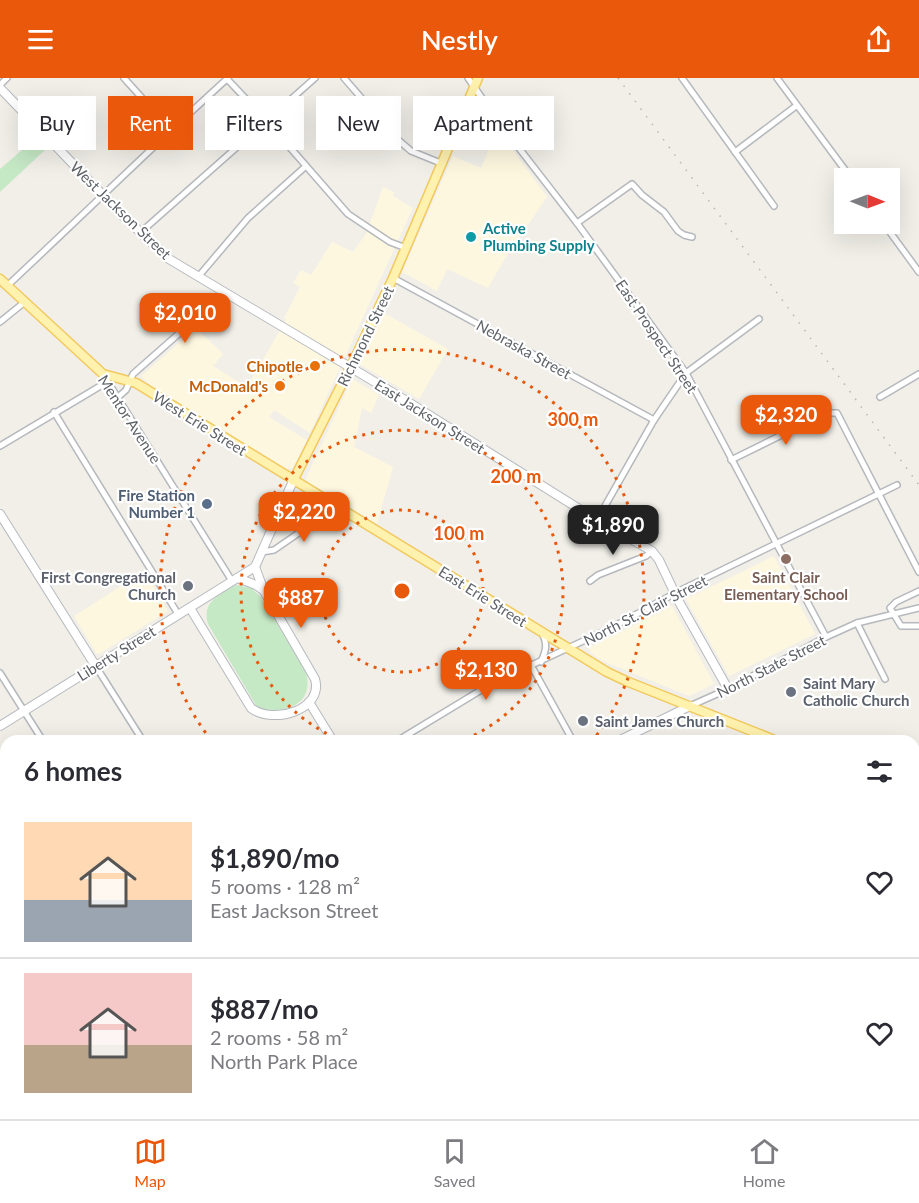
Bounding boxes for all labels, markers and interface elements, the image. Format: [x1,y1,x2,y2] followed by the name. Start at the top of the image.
[24,23,57,56] icon: menu
[421,23,498,56] text: Nestly
[862,23,895,56] icon: share
[18,96,96,150] chip: Buy
[108,96,193,150] chip: Rent
[205,96,304,150] chip: Filters
[316,96,401,150] chip: New
[413,96,554,150] chip: Apartment
[67,157,175,263] street label: West Jackson Street
[834,168,900,234] north arrow
[834,168,900,234] map controls
[482,219,595,254] place label: Active Plumbing Supply
[464,230,478,244] marker: Active Plumbing Supply
[612,276,702,397] street label: East Prospect Street
[333,282,397,389] street label: Richmond Street
[136,293,234,344] pin: $2,010
[154,300,216,324] text: $2,010
[474,316,575,383] street label: Nebraska Street
[247,357,303,375] place label: Chipotle
[308,359,322,373] marker: Chipotle
[95,371,165,467] street label: Mentor Avenue
[372,375,489,457] street label: East Jackson Street
[189,377,268,395] place label: McDonald's
[273,379,287,393] marker: McDonald's
[150,387,251,459] street label: West Erie Street
[737,395,835,446] pin: $2,320
[755,402,817,426] text: $2,320
[548,408,598,430] text: 300 m
[491,465,541,487] text: 200 m
[118,486,195,521] place label: Fire Station Number 1
[255,492,353,543] pin: $2,220
[200,497,214,511] marker: Fire Station Number 1
[273,499,335,523] text: $2,220
[564,505,662,556] pin: $1,890
[582,512,644,536] text: $1,890
[434,522,484,544] text: 100 m
[779,552,793,566] marker: Saint Clair Elementary School
[436,562,531,631] street label: East Erie Street
[41,568,176,603] place label: First Congregational Church
[724,568,848,603] place label: Saint Clair Elementary School
[580,571,710,649] street label: North St. Clair Street
[265,578,337,629] pin: $887
[181,579,195,593] marker: First Congregational Church
[392,581,412,601] centre of rings
[278,585,324,609] text: $887
[73,621,159,684] street label: Liberty Street
[713,630,829,701] street label: North State Street
[437,650,535,701] pin: $2,130
[455,657,517,681] text: $2,130
[803,674,909,709] place label: Saint Mary Catholic Church
[784,685,798,699] marker: Saint Mary Catholic Church
[595,712,724,730] place label: Saint James Church
[576,714,590,728] marker: Saint James Church
[24,755,122,787] text: 6 homes
[863,755,896,788] icon: filters
[210,842,340,874] text: $1,890/mo
[72,846,144,918] icon: home
[863,866,896,899] icon: heart
[210,874,360,898] text: 5 rooms · 128 m²
[210,898,378,922] text: East Jackson Street
[210,993,318,1025] text: $887/mo
[72,997,144,1069] icon: home
[863,1017,896,1050] icon: heart
[210,1025,348,1049] text: 2 rooms · 58 m²
[210,1049,358,1073] text: North Park Place
[134,1135,167,1190] tab: Map
[434,1135,476,1190] tab: Saved
[743,1135,785,1190] tab: Home

